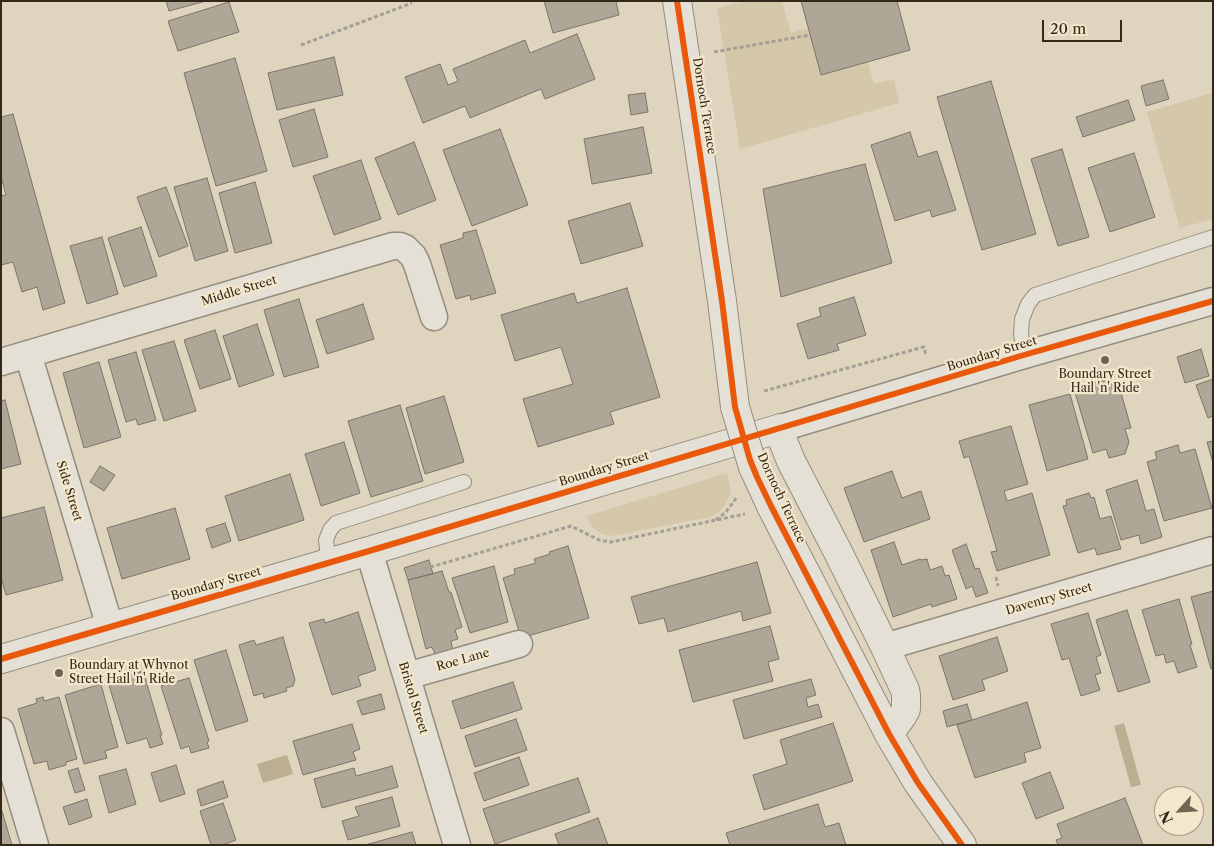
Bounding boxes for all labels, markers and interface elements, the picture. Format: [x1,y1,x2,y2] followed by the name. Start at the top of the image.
[1044,10,1124,42] scale bar
[1050,19,1086,38] text: 20 m
[689,56,719,156] street label: Dornoch Terrace
[200,273,278,309] street label: Middle Street
[945,333,1039,375] street label: Boundary Street
[1099,354,1111,366] marker: Boundary Street Hail 'n' Ride
[1058,368,1152,396] place label: Boundary Street Hail 'n' Ride
[557,448,651,490] street label: Boundary Street
[754,451,808,545] street label: Dornoch Terrace
[53,459,85,523] street label: Side Street
[169,564,263,604] street label: Boundary Street
[1004,580,1094,618] street label: Daventry Street
[435,646,491,674] street label: Roe Lane
[69,659,188,687] place label: Boundary at Whynot Street Hail 'n' Ride
[395,660,431,736] street label: Bristol Street
[53,667,65,679] marker: Boundary at Whynot Street Hail 'n' Ride
[1154,786,1204,836] north arrow
[1156,808,1177,827] text: N

